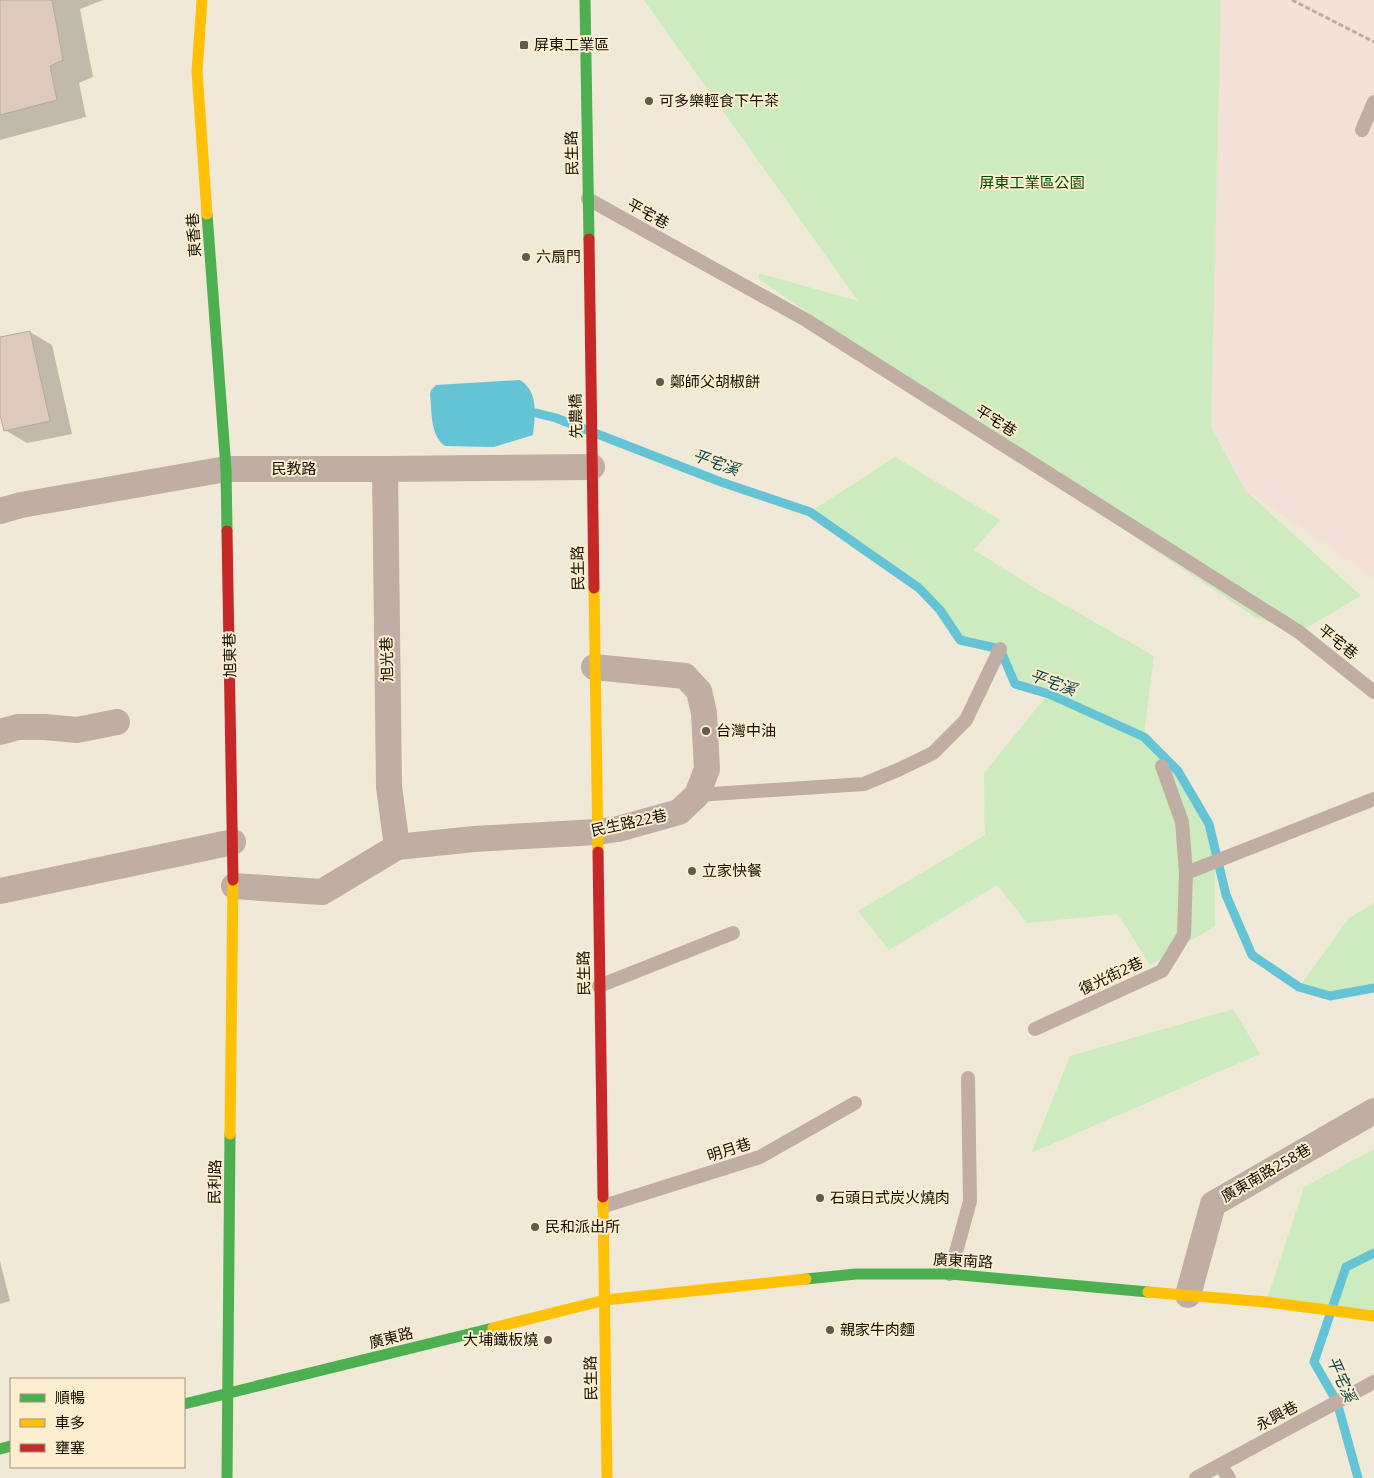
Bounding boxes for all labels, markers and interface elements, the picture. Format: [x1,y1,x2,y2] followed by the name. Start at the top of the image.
[534,34,609,54] place label: 屏東工業區
[518,39,530,51] marker: 屏東工業區
[659,90,779,110] place label: 可多樂輕食下午茶
[643,95,655,107] marker: 可多樂輕食下午茶
[561,130,581,176] street label: 民生路
[979,172,1085,192] park label: 屏東工業區公園
[624,193,673,233] street label: 平宅巷
[181,212,205,258] street label: 東香巷
[536,246,581,266] place label: 六扇門
[520,251,532,263] marker: 六扇門
[670,371,760,391] place label: 鄭師父胡椒餅
[654,376,666,388] marker: 鄭師父胡椒餅
[565,393,585,439] street label: 先農橋
[972,400,1021,441] street label: 平宅巷
[690,443,744,481] water label: 平宅溪
[271,458,317,478] street label: 民教路
[567,545,587,591] street label: 民生路
[1315,619,1362,663] street label: 平宅巷
[219,632,239,678] street label: 旭東巷
[376,636,396,682] street label: 旭光巷
[1027,663,1081,701] water label: 平宅溪
[716,720,776,740] place label: 台灣中油
[700,725,712,737] marker: 台灣中油
[589,804,669,840] street label: 民生路22巷
[702,860,762,880] place label: 立家快餐
[686,865,698,877] marker: 立家快餐
[573,950,593,996] street label: 民生路
[1075,952,1146,999] street label: 復光街2巷
[704,1133,753,1166] street label: 明月巷
[1217,1138,1314,1206] street label: 廣東南路258巷
[204,1159,224,1205] street label: 民利路
[830,1187,950,1207] place label: 石頭日式炭火燒肉
[814,1192,826,1204] marker: 石頭日式炭火燒肉
[545,1216,620,1236] place label: 民和派出所
[529,1221,541,1233] marker: 民和派出所
[933,1248,994,1272] street label: 廣東南路
[840,1319,915,1339] place label: 親家牛肉麵
[366,1322,415,1352] street label: 廣東路
[824,1324,836,1336] marker: 親家牛肉麵
[463,1329,538,1349] place label: 大埔鐵板燒
[542,1334,554,1346] marker: 大埔鐵板燒
[1322,1353,1363,1407] water label: 平宅溪
[580,1355,600,1401] street label: 民生路
[10,1378,185,1468] legend
[55,1387,85,1407] text: 順暢
[1252,1396,1301,1435] street label: 永興巷
[55,1412,85,1432] text: 車多
[55,1437,85,1457] text: 壅塞

